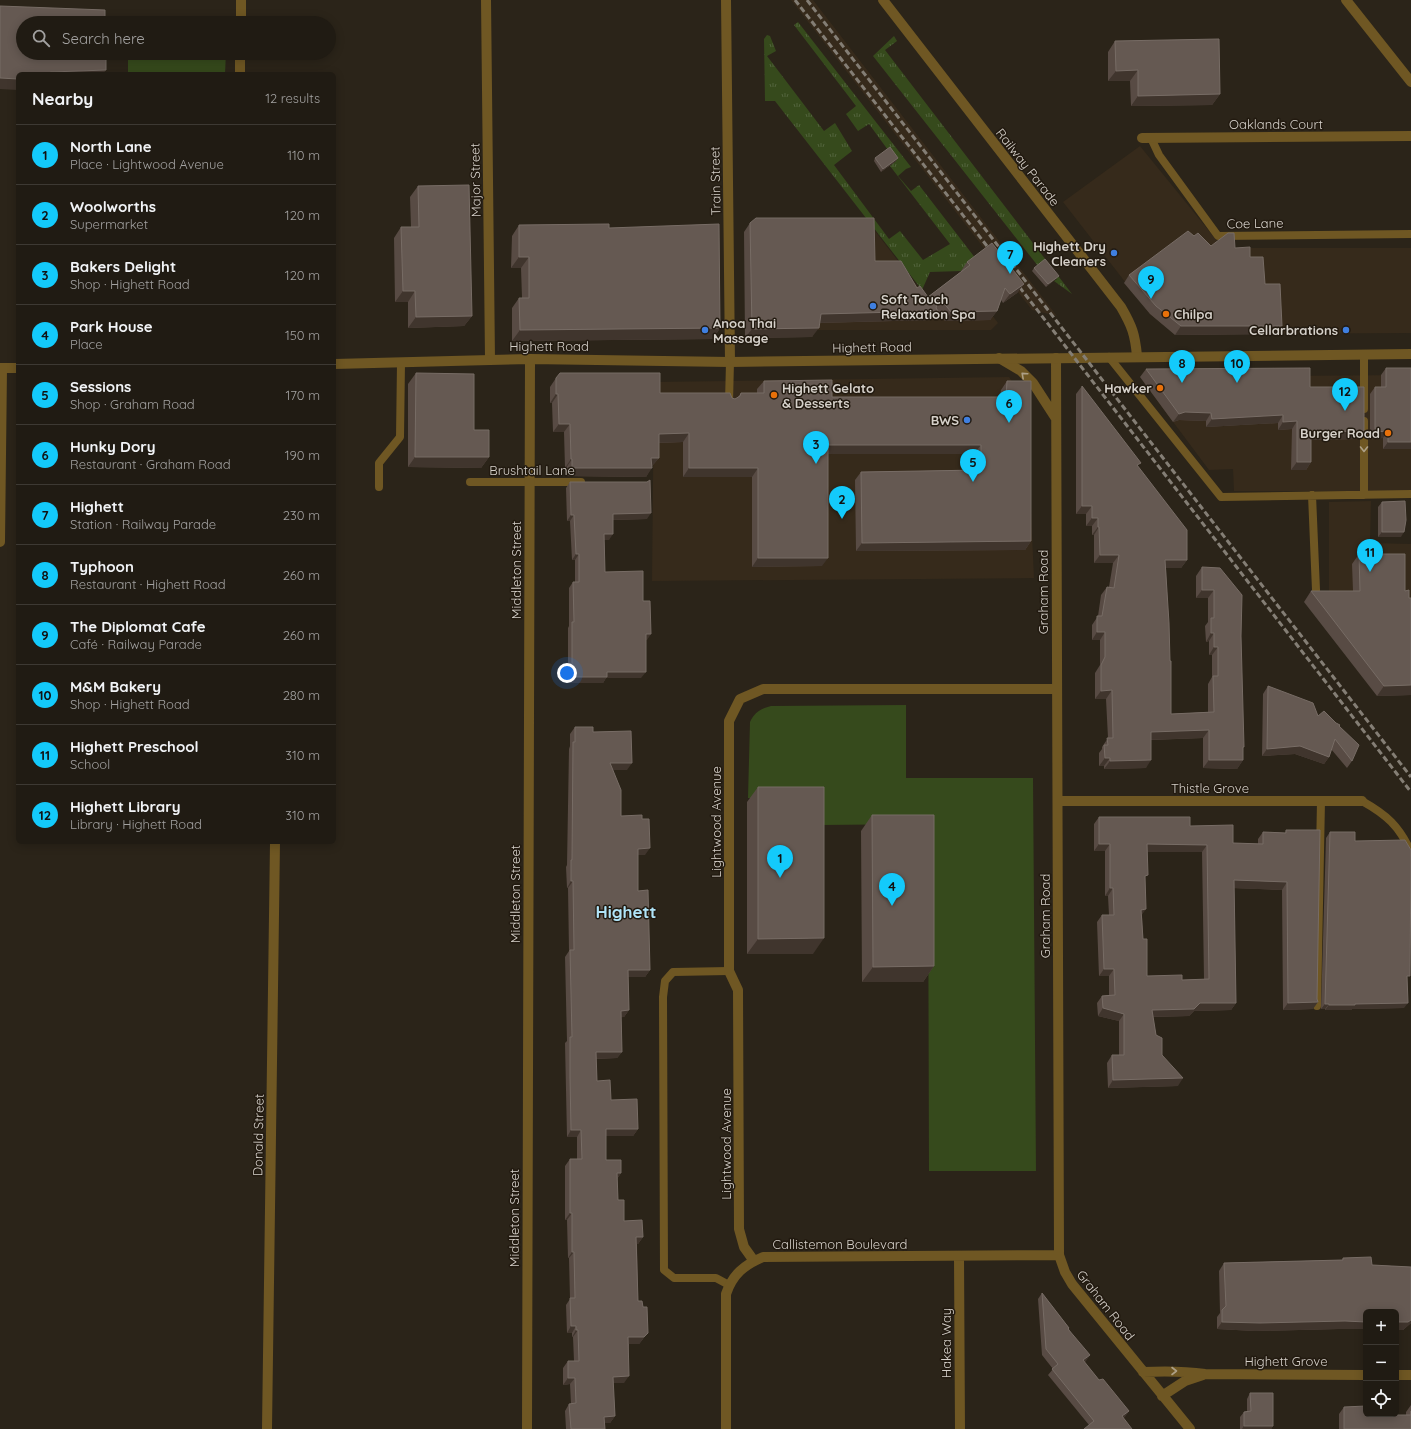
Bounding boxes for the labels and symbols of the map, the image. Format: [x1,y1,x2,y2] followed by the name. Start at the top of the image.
[1229,116,1323,132] street label: Oaklands Court
[993,125,1063,209] street label: Railway Parade
[466,143,484,217] street label: Major Street
[706,146,724,216] street label: Train Street
[1226,215,1284,231] street label: Coe Lane
[1033,238,1106,269] place label: Highett Dry Cleaners
[997,241,1023,274] pin: 7
[1109,248,1119,258] marker: Highett Dry Cleaners
[1138,266,1164,299] pin: 9
[881,291,976,322] place label: Soft Touch Relaxation Spa
[868,301,878,311] marker: Soft Touch Relaxation Spa
[1174,306,1213,322] place label: Chilpa
[1161,309,1171,319] marker: Chilpa
[713,315,776,346] place label: Anoa Thai Massage
[1249,322,1338,338] place label: Cellarbrations
[700,325,710,335] marker: Anoa Thai Massage
[1341,325,1351,335] marker: Cellarbrations
[509,338,589,354] street label: Highett Road
[832,338,912,356] street label: Highett Road
[1169,350,1195,383] pin: 8
[1224,350,1250,383] pin: 10
[1021,372,1029,380] one-way arrow
[1332,378,1358,411] pin: 12
[782,380,874,411] place label: Highett Gelato & Desserts
[1104,380,1152,396] place label: Hawker
[1155,383,1165,393] marker: Hawker
[769,390,779,400] marker: Highett Gelato & Desserts
[996,390,1022,423] pin: 6
[931,412,959,428] place label: BWS
[962,415,972,425] marker: BWS
[1300,425,1380,441] place label: Burger Road
[1383,428,1393,438] marker: Burger Road
[803,431,829,464] pin: 3
[1360,446,1368,452] one-way arrow
[960,449,986,482] pin: 5
[489,462,575,478] street label: Brushtail Lane
[829,486,855,519] pin: 2
[508,521,524,619] street label: Middleton Street
[1357,539,1383,572] pin: 11
[1035,550,1051,634] street label: Graham Road
[557,663,577,683] your location
[708,766,724,878] street label: Lightwood Avenue
[1171,780,1249,796] street label: Thistle Grove
[507,845,523,943] street label: Middleton Street
[767,845,793,878] pin: 1
[879,873,905,906] pin: 4
[1037,874,1053,958] street label: Graham Road
[596,901,657,922] district label: Highett
[718,1088,734,1200] street label: Lightwood Avenue
[249,1094,267,1176] street label: Donald Street
[506,1169,522,1267] street label: Middleton Street
[773,1236,907,1252] street label: Callistemon Boulevard
[1074,1267,1138,1343] street label: Graham Road
[938,1308,954,1378] street label: Hakea Way
[1244,1353,1328,1369] street label: Highett Grove
[1171,1367,1177,1375] one-way arrow

